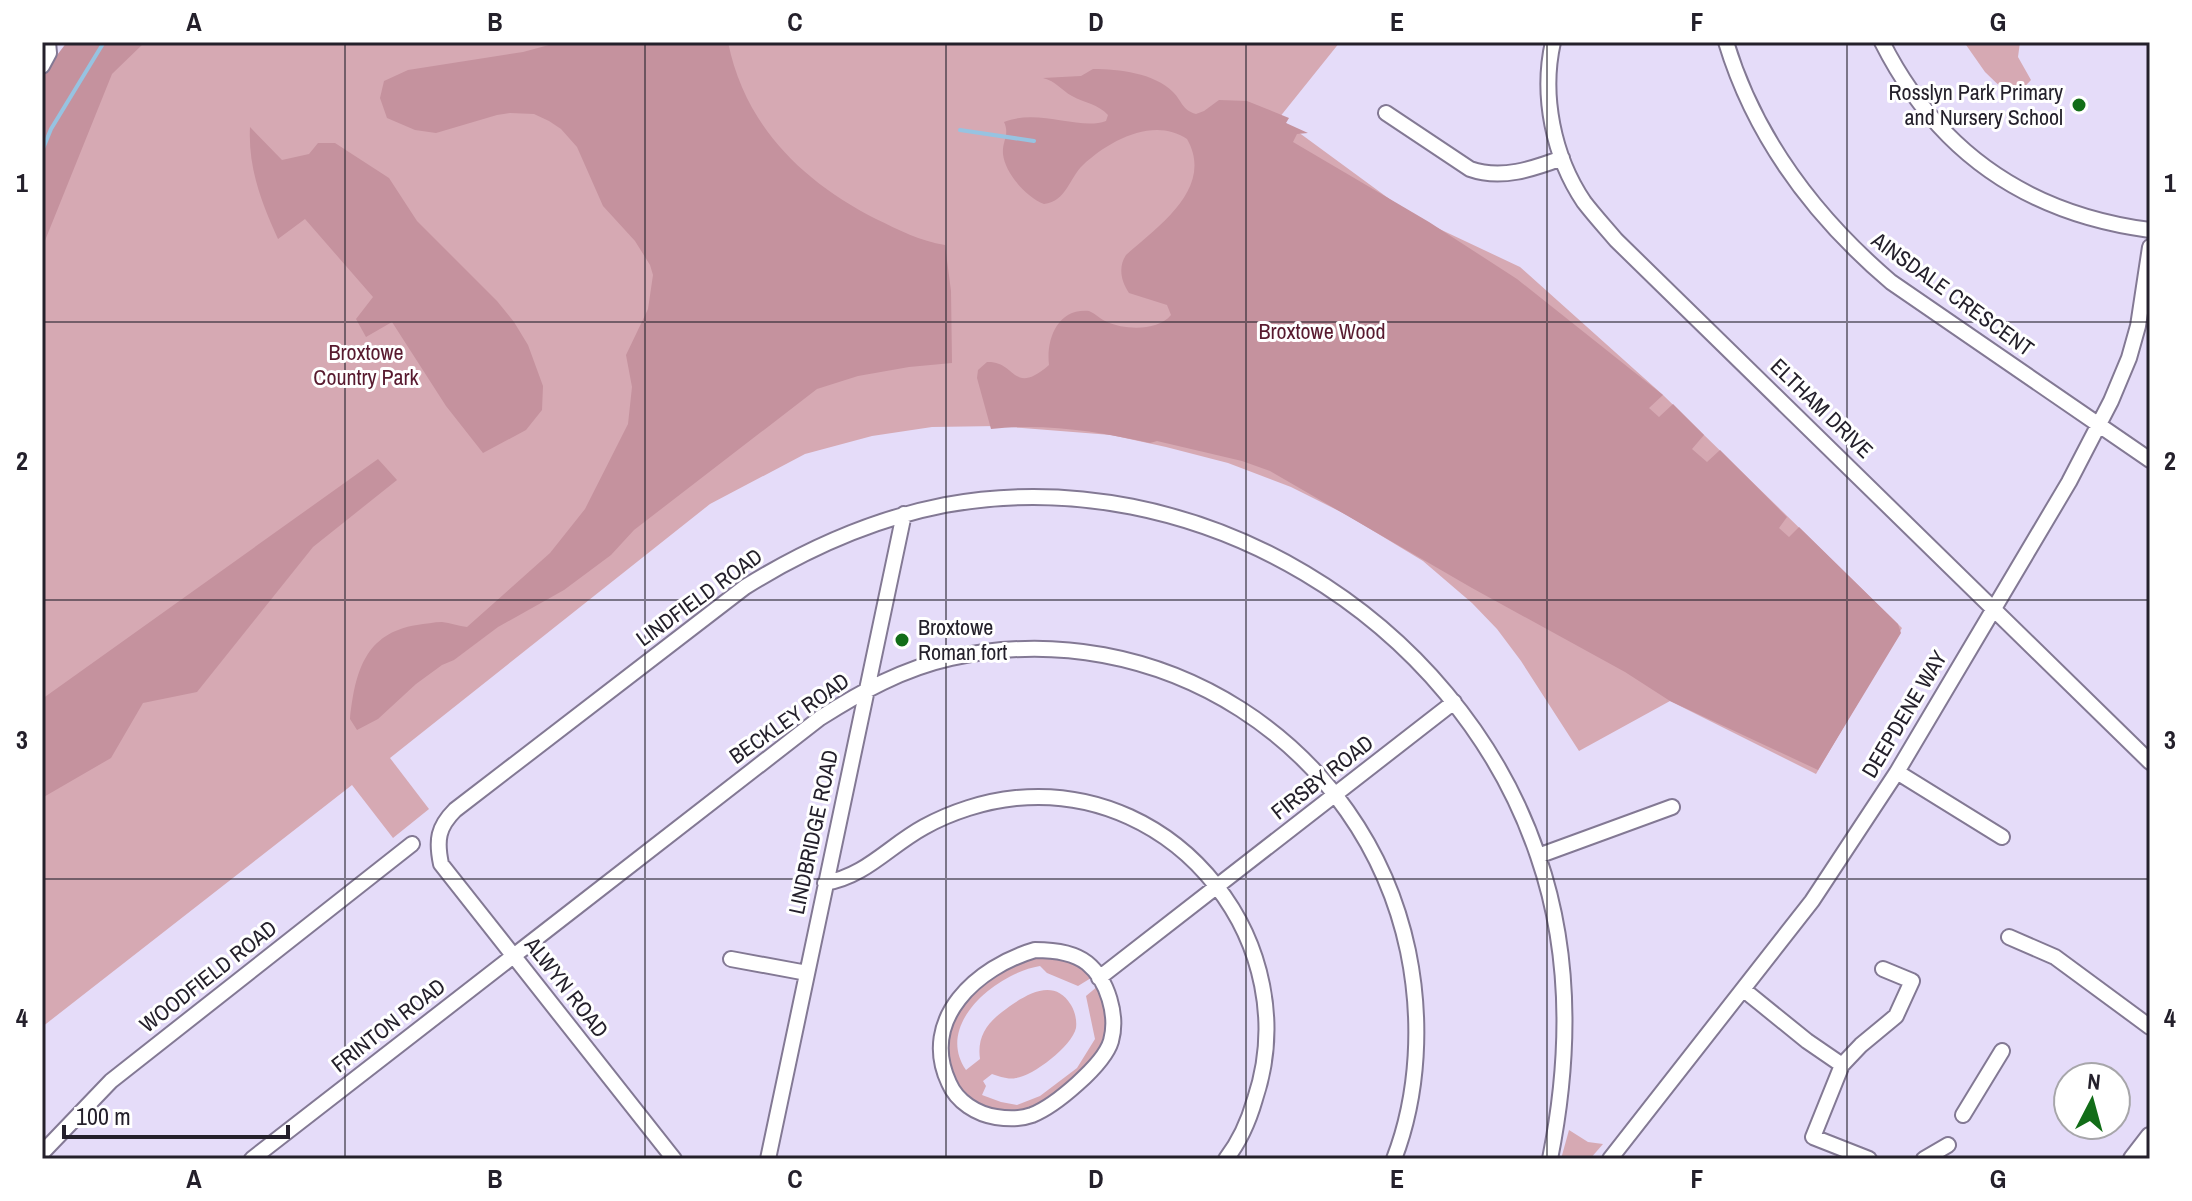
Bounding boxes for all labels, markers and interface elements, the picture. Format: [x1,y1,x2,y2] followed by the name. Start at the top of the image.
[186,4,202,39] text: A
[487,4,503,39] text: B
[787,4,803,39] text: C
[1088,4,1104,39] text: D
[1390,4,1404,39] text: E
[1690,4,1704,39] text: F
[1990,4,2006,39] text: G
[1889,77,2063,132] place label: Rosslyn Park Primary and Nursery School
[2070,96,2088,114] marker: Rosslyn Park Primary and Nursery School
[16,165,28,200] text: 1
[2164,165,2176,200] text: 1
[1865,224,2040,363] street label: AINSDALE CRESCENT
[1258,316,1386,346] park label: Broxtowe Wood
[313,337,420,392] park label: Broxtowe Country Park
[1764,351,1880,465] street label: ELTHAM DRIVE
[16,443,28,478] text: 2
[2164,443,2176,478] text: 2
[630,541,768,653] street label: LINDFIELD ROAD
[918,612,1007,667] place label: Broxtowe Roman fort
[893,631,911,649] marker: Broxtowe Roman fort
[1854,645,1954,783] street label: DEEPDENE WAY
[723,666,855,770] street label: BECKLEY ROAD
[16,722,28,757] text: 3
[2164,722,2176,757] text: 3
[1265,728,1379,826] street label: FIRSBY ROAD
[781,747,845,917] street label: LINDBRIDGE ROAD
[133,913,283,1039] street label: WOODFIELD ROAD
[518,930,616,1044] street label: ALWYN ROAD
[325,971,451,1079] street label: FRINTON ROAD
[16,1000,28,1035] text: 4
[2164,1000,2176,1035] text: 4
[2052,1061,2132,1141] north arrow
[2086,1066,2102,1097] text: N
[64,1089,288,1139] scale bar
[76,1100,131,1132] text: 100 m
[186,1161,202,1196] text: A
[487,1161,503,1196] text: B
[787,1161,803,1196] text: C
[1088,1161,1104,1196] text: D
[1390,1161,1404,1196] text: E
[1690,1161,1704,1196] text: F
[1990,1161,2006,1196] text: G

